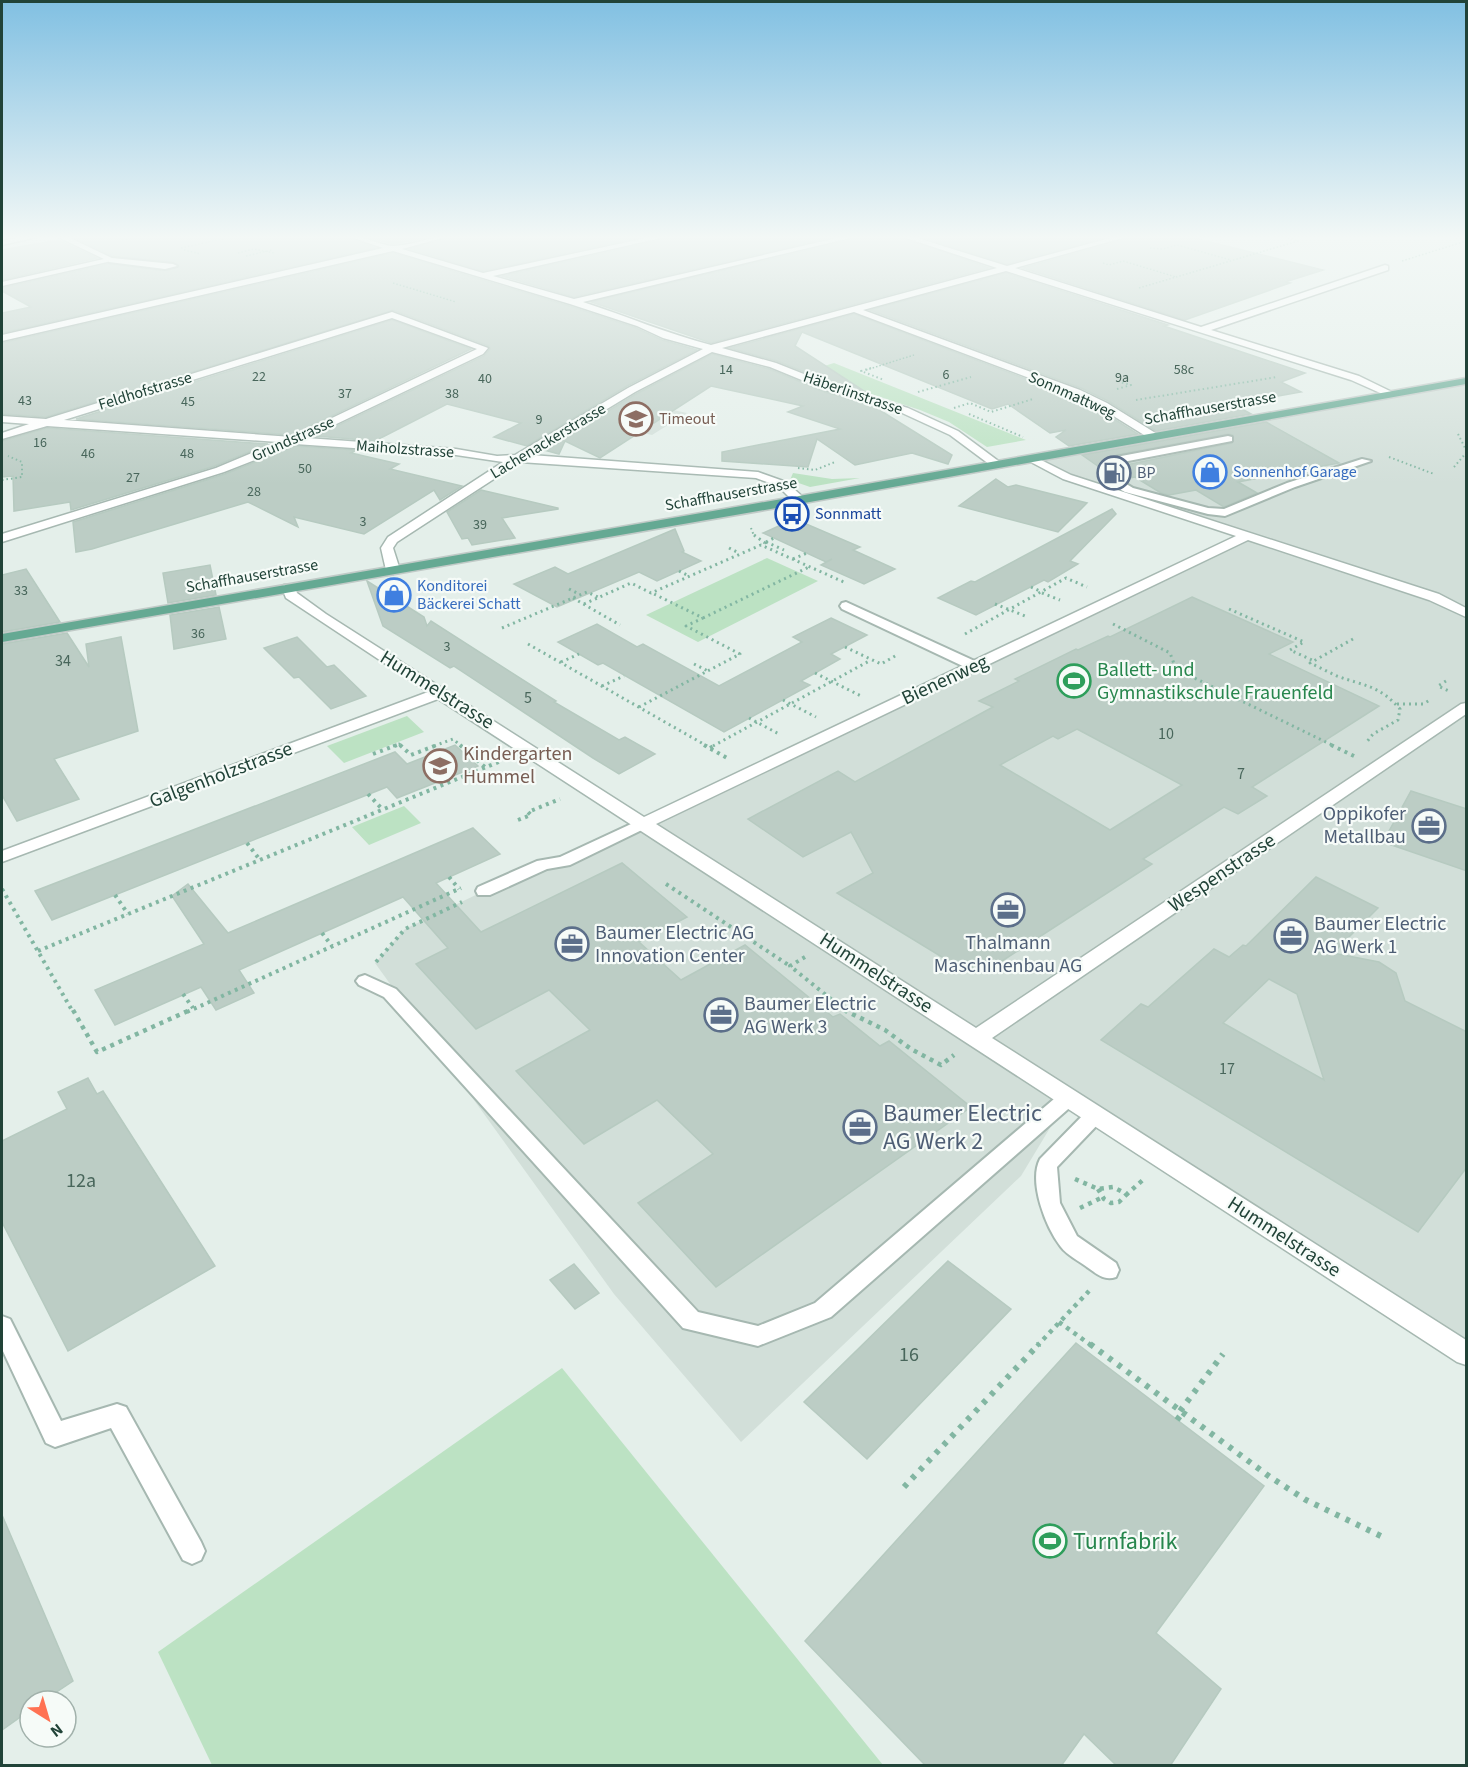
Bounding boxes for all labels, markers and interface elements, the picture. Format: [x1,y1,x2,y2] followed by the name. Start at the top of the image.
[719,360,733,380] house number: 14
[1174,360,1195,380] house number: 58c
[943,365,950,385] house number: 6
[95,366,195,416] street label: Feldhofstrasse
[800,366,906,420] street label: Häberlinstrasse
[1025,366,1119,424] street label: Sonnmattweg
[252,367,266,387] house number: 22
[1115,368,1129,388] house number: 9a
[478,369,492,389] house number: 40
[338,384,352,404] house number: 37
[445,384,459,404] house number: 38
[1142,386,1278,430] street label: Schaffhauserstrasse
[18,391,32,411] house number: 43
[181,392,195,412] house number: 45
[486,398,610,484] street label: Lachenackerstrasse
[618,401,654,437] school or university icon: Timeout
[659,408,716,430] place label: Timeout
[536,410,543,430] house number: 9
[248,411,338,467] street label: Grundstrasse
[33,433,47,453] house number: 16
[355,435,455,463] street label: Maiholzstrasse
[81,444,95,464] house number: 46
[180,444,194,464] house number: 48
[1192,454,1228,490] shop icon: Sonnenhof Garage
[1096,455,1132,491] fuel station icon: BP
[298,459,312,479] house number: 50
[1233,461,1357,483] place label: Sonnenhof Garage
[1137,462,1155,484] place label: BP
[126,468,140,488] house number: 27
[663,472,799,516] street label: Schaffhauserstrasse
[247,482,261,502] house number: 28
[774,496,810,532] bus stop icon: Sonnmatt
[815,503,882,525] place label: Sonnmatt
[360,512,367,532] house number: 3
[473,515,487,535] house number: 39
[184,554,320,598] street label: Schaffhauserstrasse
[417,575,521,615] place label: Konditorei Bäckerei Schatt
[376,577,412,613] shop icon: Konditorei Bäckerei Schatt
[14,581,28,601] house number: 33
[191,624,205,644] house number: 36
[444,637,451,657] house number: 3
[374,644,500,736] street label: Hummelstrasse
[897,648,993,712] street label: Bienenweg
[55,650,71,672] house number: 34
[1097,656,1334,707] place label: Ballett- und Gymnastikschule Frauenfeld
[1056,663,1092,699] sports icon: Ballett- und Gymnastikschule Frauenfeld
[524,687,532,709] house number: 5
[1158,723,1174,745] house number: 10
[145,735,297,815] street label: Galgenholzstrasse
[463,740,572,791] place label: Kindergarten Hummel
[422,748,458,784] school or university icon: Kindergarten Hummel
[1237,763,1245,785] house number: 7
[1323,800,1406,851] place label: Oppikofer Metallbau
[1411,808,1447,844] office icon: Oppikofer Metallbau
[1163,827,1281,919] street label: Wespenstrasse
[990,892,1026,928] office icon: Thalmann Maschinenbau AG
[1314,910,1446,961] place label: Baumer Electric AG Werk 1
[1273,918,1309,954] office icon: Baumer Electric AG Werk 1
[595,919,754,970] place label: Baumer Electric AG Innovation Center
[554,926,590,962] office icon: Baumer Electric AG Innovation Center
[814,926,938,1020] street label: Hummelstrasse
[934,929,1082,980] place label: Thalmann Maschinenbau AG
[744,990,876,1041] place label: Baumer Electric AG Werk 3
[703,997,739,1033] office icon: Baumer Electric AG Werk 3
[1219,1058,1235,1080] house number: 17
[883,1096,1042,1159] place label: Baumer Electric AG Werk 2
[842,1109,878,1145] office icon: Baumer Electric AG Werk 2
[66,1167,96,1195] house number: 12a
[1222,1190,1346,1284] street label: Hummelstrasse
[899,1341,919,1369] house number: 16
[1032,1523,1068,1559] sports icon: Turnfabrik
[1073,1524,1177,1559] place label: Turnfabrik
[18,1689,78,1749] north arrow
[46,1718,67,1742] text: N

